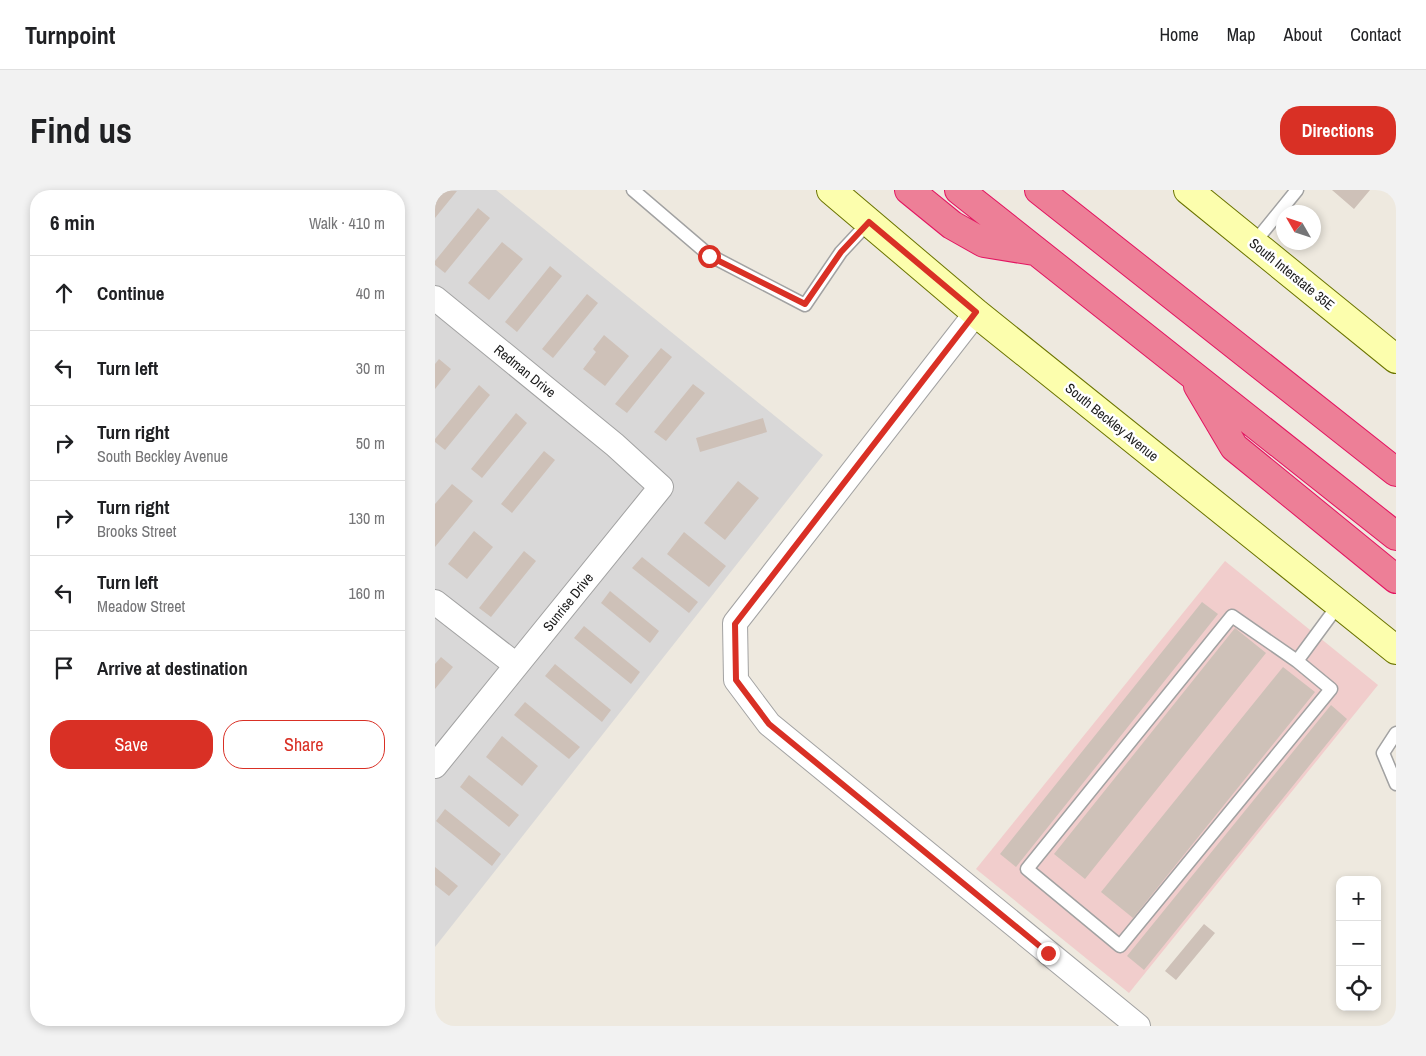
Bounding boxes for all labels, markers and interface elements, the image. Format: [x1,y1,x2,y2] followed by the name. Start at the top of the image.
[25,19,115,51] text: Turnpoint
[1159,22,1199,47] text: Home
[1227,22,1256,47] text: Map
[1284,22,1322,47] text: About
[1350,22,1401,47] text: Contact
[1280,106,1396,155] button: Directions
[30,107,132,154] text: Find us
[1276,205,1321,250] north arrow
[50,208,95,237] text: 6 min
[309,212,385,234] text: Walk · 410 m
[1246,234,1338,314] street label: South Interstate 35E
[698,245,721,268] route start
[50,279,78,307] icon: ahead
[97,280,165,306] text: Continue
[356,282,385,304] text: 40 m
[491,341,559,401] street label: Redman Drive
[50,354,78,382] icon: left
[97,355,158,381] text: Turn left
[356,357,385,379] text: 30 m
[1062,379,1162,465] street label: South Beckley Avenue
[97,419,169,445] text: Turn right
[50,429,78,457] icon: right
[356,432,385,454] text: 50 m
[97,445,228,467] text: South Beckley Avenue
[97,494,169,520] text: Turn right
[50,504,78,532] icon: right
[349,507,385,529] text: 130 m
[97,520,177,542] text: Brooks Street
[97,569,158,595] text: Turn left
[539,569,597,635] street label: Sunrise Drive
[50,579,78,607] icon: left
[349,582,385,604] text: 160 m
[97,595,185,617] text: Meadow Street
[50,654,78,682] icon: arrive
[97,655,248,681] text: Arrive at destination
[50,720,213,769] button: Save
[223,720,385,769] button: Share
[1336,876,1381,1011] map controls
[1336,876,1381,921] button: +
[1336,921,1381,966] button: −
[1037,942,1060,965] route end
[1336,966,1381,1011] button: locate

